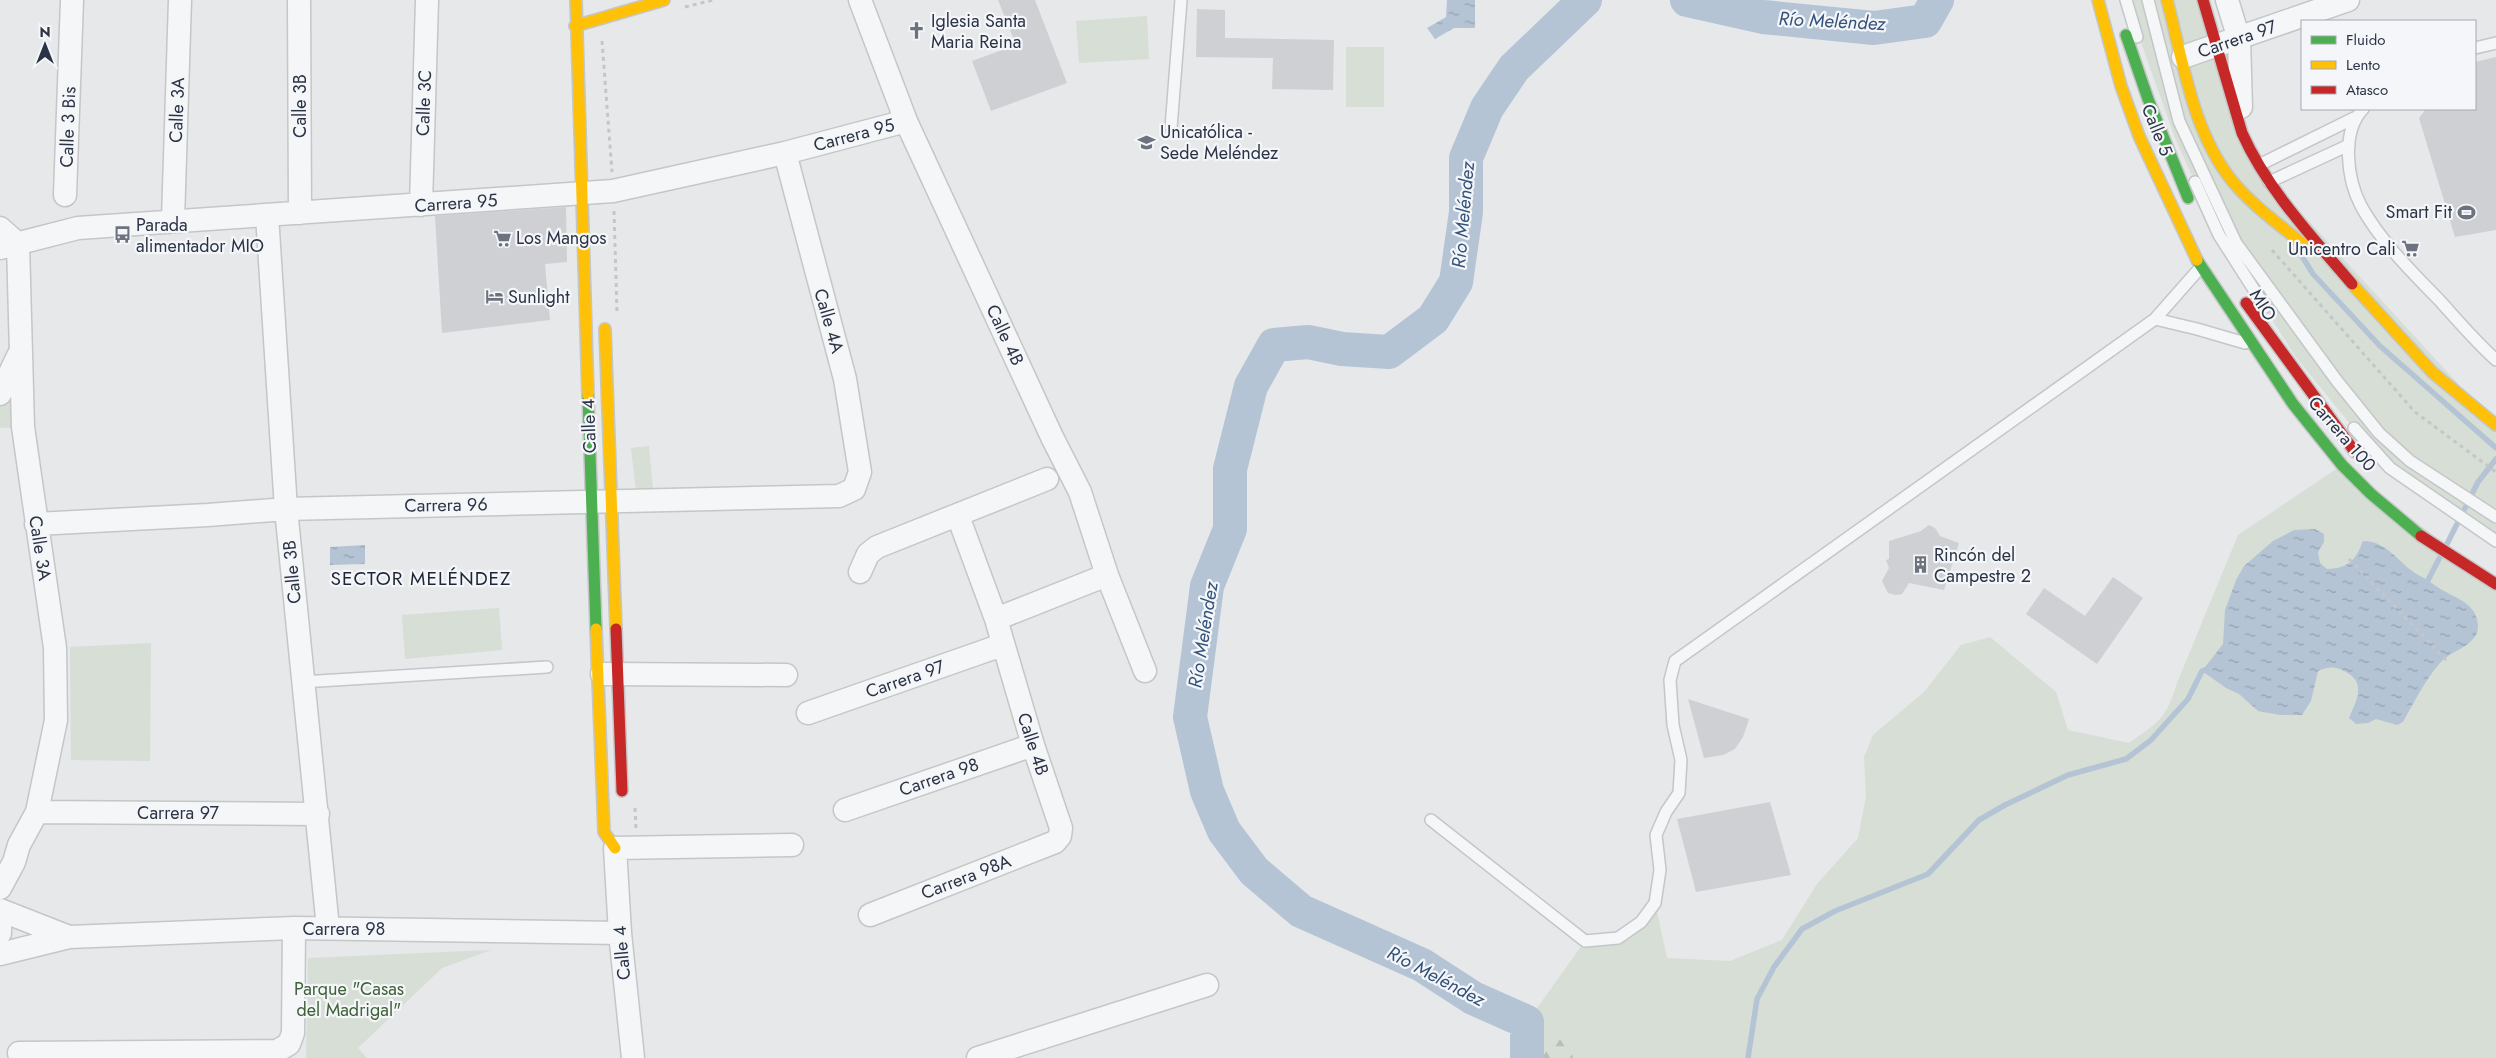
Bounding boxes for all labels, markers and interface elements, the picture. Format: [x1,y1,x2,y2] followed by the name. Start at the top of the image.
[1778,5,1888,37] water label: Río Meléndez
[931,8,1026,55] place label: Iglesia Santa Maria Reina
[2194,13,2280,65] street label: Carrera 97
[20,20,70,70] north arrow
[2301,20,2476,110] legend
[907,21,927,41] church icon: Iglesia Santa Maria Reina
[39,22,51,42] text: N
[2346,29,2385,51] text: Fluido
[2346,54,2380,76] text: Lento
[410,70,438,136] street label: Calle 3C
[287,74,313,138] street label: Calle 3B
[163,77,191,143] street label: Calle 3A
[2346,79,2388,101] text: Atasco
[54,86,82,168] street label: Calle 3 Bis
[2135,100,2179,160] street label: Calle 5
[811,112,897,158] street label: Carrera 95
[1160,119,1279,166] place label: Unicatólica - Sede Meléndez
[1136,132,1156,152] school or university icon: Unicatólica - Sede Meléndez
[1445,159,1481,269] water label: Río Meléndez
[414,187,498,219] street label: Carrera 95
[2386,199,2453,225] place label: Smart Fit
[2456,202,2476,222] sports icon: Smart Fit
[136,212,264,259] place label: Parada alimentador MIO
[112,225,132,245] bus stop icon: Parada alimentador MIO
[516,225,607,251] place label: Los Mangos
[492,228,512,248] supermarket icon: Los Mangos
[2288,236,2396,262] place label: Unicentro Cali
[2400,239,2420,259] supermarket icon: Unicentro Cali
[508,284,570,310] place label: Sunlight
[2243,284,2283,326] street label: MIO
[807,286,851,357] street label: Calle 4A
[484,287,504,307] hotel icon: Sunlight
[980,300,1030,370] street label: Calle 4B
[2302,391,2382,477] street label: Carrera 100
[575,398,603,454] street label: Calle 4
[404,491,488,519] street label: Carrera 96
[22,514,58,582] street label: Calle 3A
[276,539,308,605] street label: Calle 3B
[1934,542,2031,589] place label: Rincón del Campestre 2
[1910,555,1930,575] building icon: Rincón del Campestre 2
[331,565,511,592] district label: SECTOR MELÉNDEZ
[1181,579,1225,690] water label: Río Meléndez
[862,653,948,705] street label: Carrera 97
[1011,709,1055,779] street label: Calle 4B
[896,751,982,803] street label: Carrera 98
[137,800,219,826] street label: Carrera 97
[917,848,1015,906] street label: Carrera 98A
[303,916,385,942] street label: Carrera 98
[607,925,637,981] street label: Calle 4
[1382,939,1491,1014] water label: Río Meléndez
[294,976,404,1023] park label: Parque "Casas del Madrigal"

